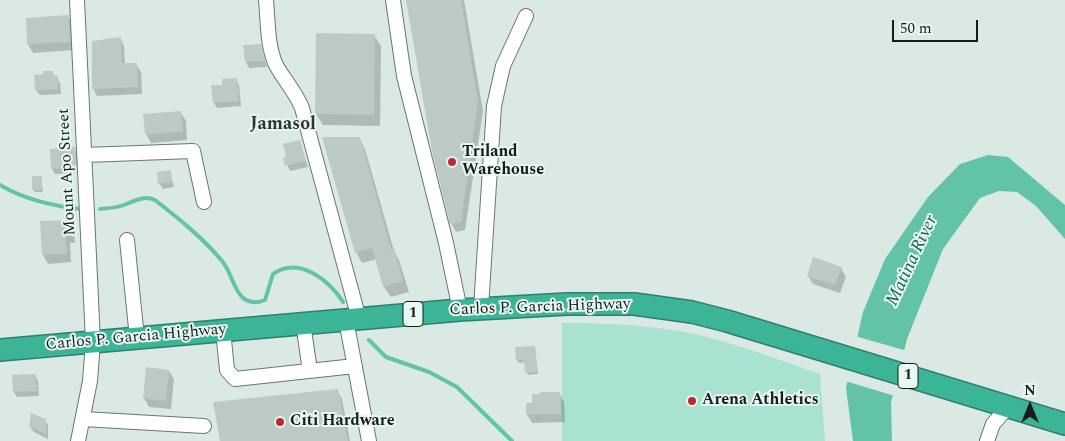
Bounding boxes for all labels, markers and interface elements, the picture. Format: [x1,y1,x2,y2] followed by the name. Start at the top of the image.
[895,10,981,42] scale bar
[900,17,932,40] text: 50 m
[55,108,81,236] street label: Mount Apo Street
[250,114,316,136] district label: Jamasol
[462,143,544,181] place label: Triland Warehouse
[446,156,458,168] marker: Triland Warehouse
[883,212,943,310] water label: Matina River
[449,295,631,321] street label: Carlos P. Garcia Highway
[403,302,423,326] road number: 1
[45,321,227,355] street label: Carlos P. Garcia Highway
[898,364,918,388] road number: 1
[1024,380,1036,401] text: N
[1005,381,1055,431] north arrow
[702,391,819,411] place label: Arena Athletics
[686,395,698,407] marker: Arena Athletics
[290,412,395,432] place label: Citi Hardware
[274,416,286,428] marker: Citi Hardware

